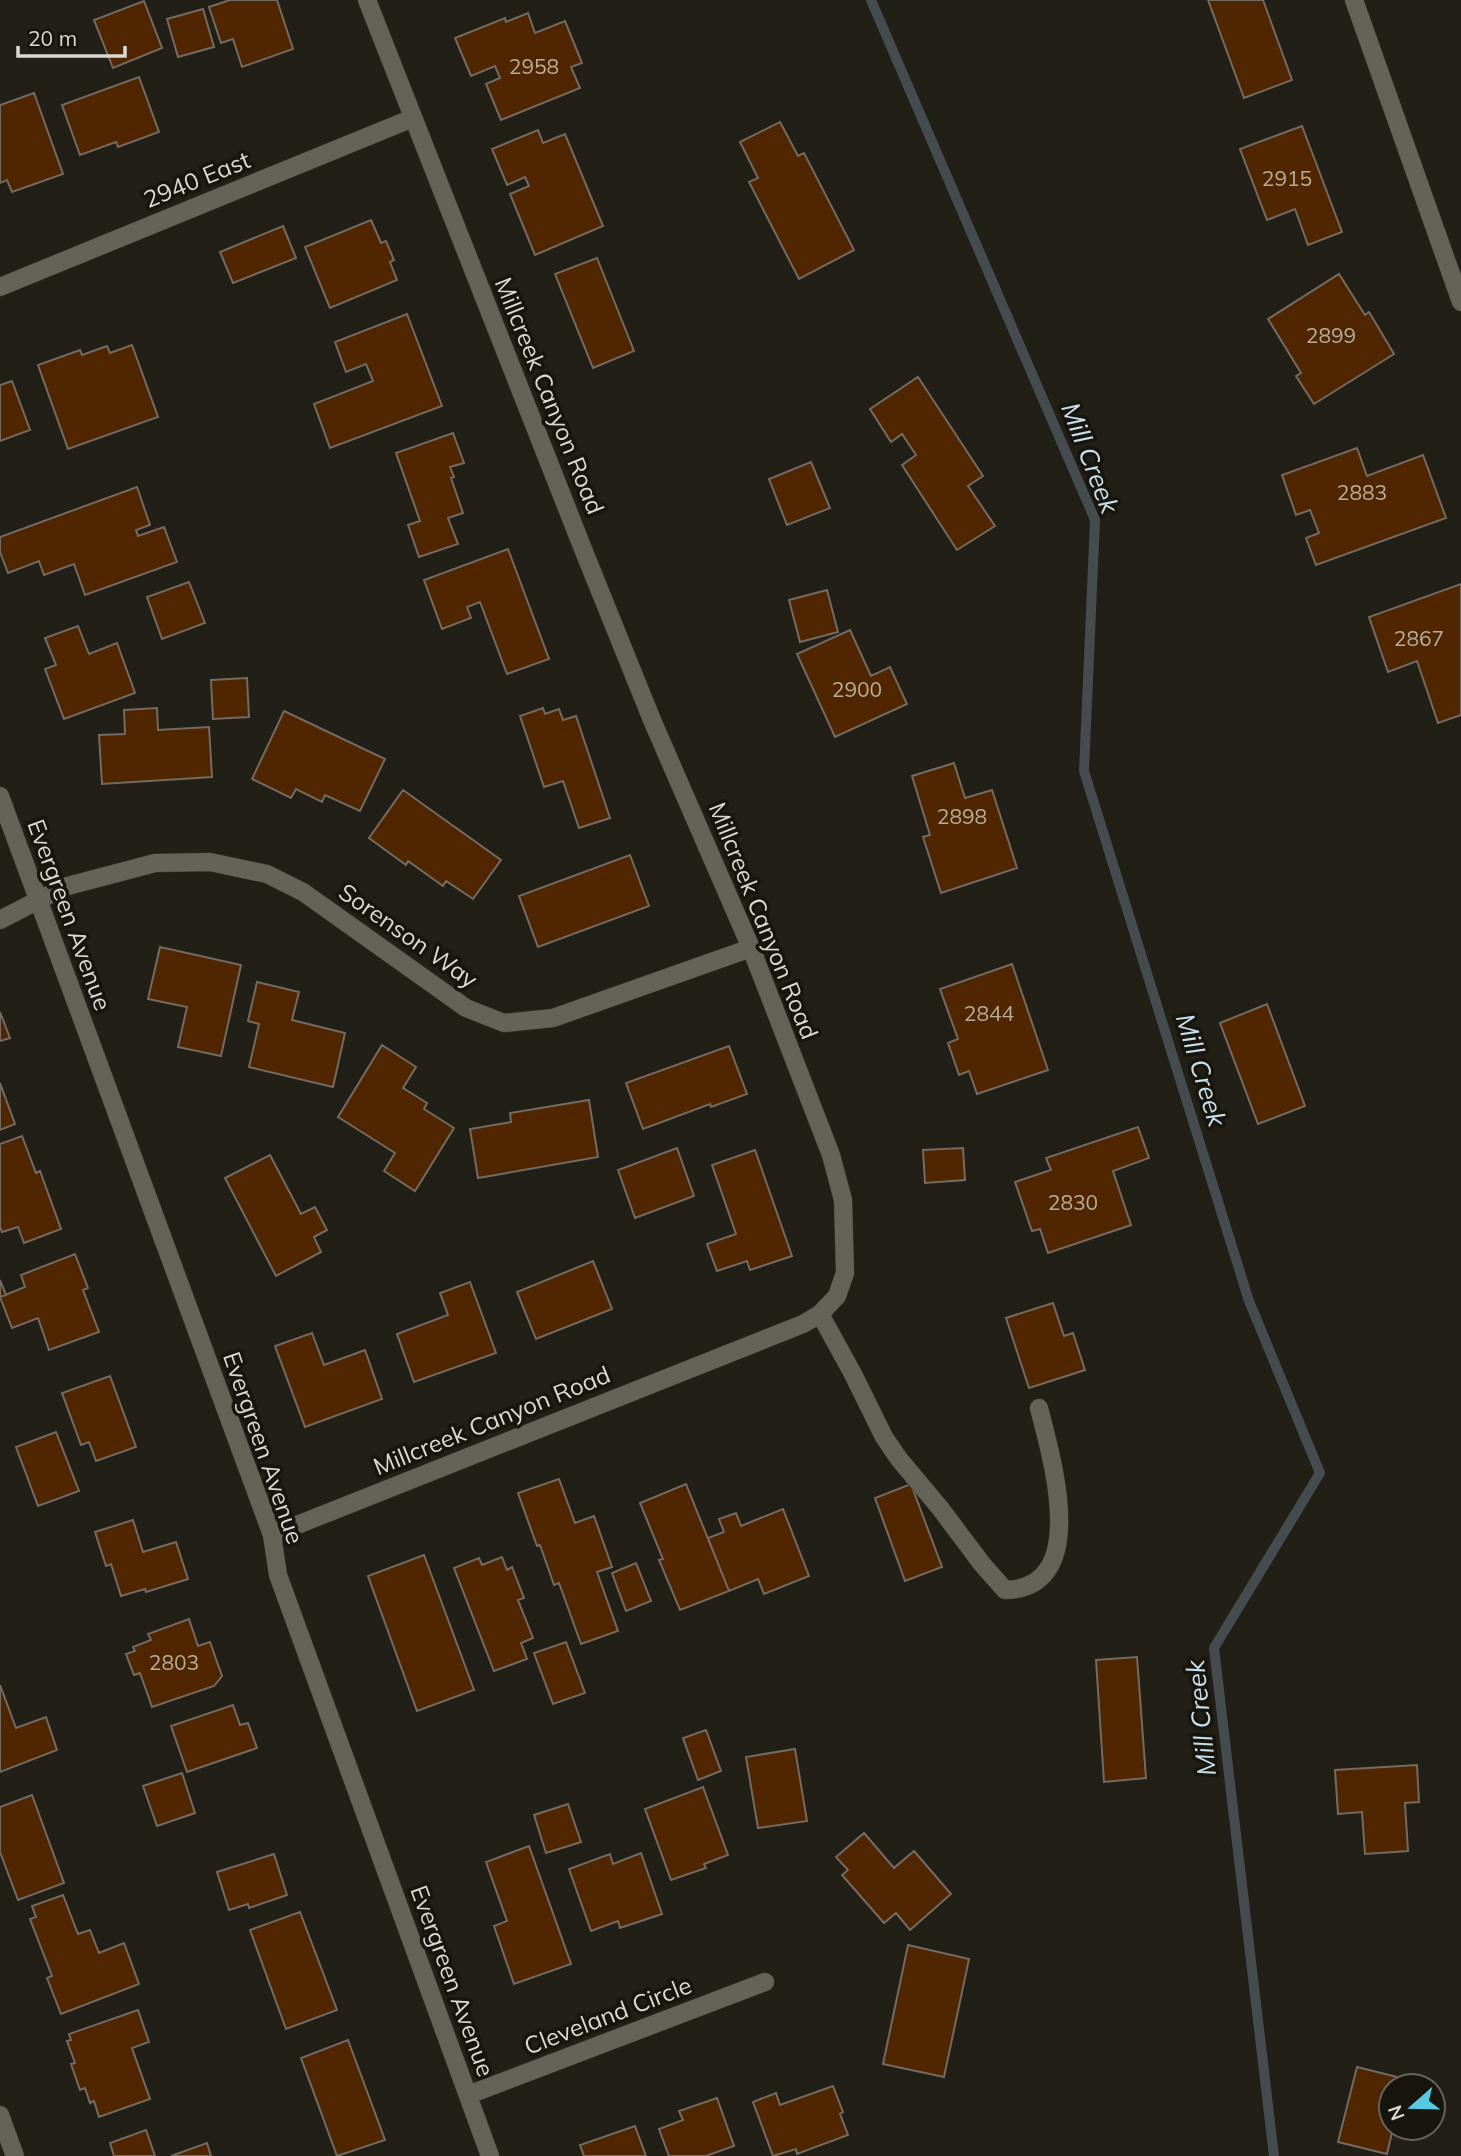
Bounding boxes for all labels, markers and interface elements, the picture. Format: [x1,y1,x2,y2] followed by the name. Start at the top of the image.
[18,14,124,58] scale bar
[28,25,77,51] text: 20 m
[509,53,559,79] house number: 2958
[139,144,254,214] street label: 2940 East
[1262,165,1312,191] house number: 2915
[489,273,611,518] street label: Millcreek Canyon Road
[1306,322,1356,348] house number: 2899
[1054,398,1127,519] water label: Mill Creek
[1337,479,1387,505] house number: 2883
[1394,625,1444,651] house number: 2867
[832,676,882,702] house number: 2900
[703,798,825,1043] street label: Millcreek Canyon Road
[937,803,987,829] house number: 2898
[21,815,118,1014] street label: Evergreen Avenue
[333,876,484,994] street label: Sorenson Way
[964,1000,1015,1026] house number: 2844
[1169,1009,1234,1131] water label: Mill Creek
[1048,1189,1098,1215] house number: 2830
[217,1348,311,1548] street label: Evergreen Avenue
[369,1359,614,1481] street label: Millcreek Canyon Road
[149,1649,199,1675] house number: 2803
[1178,1658,1223,1778] water label: Mill Creek
[404,1881,501,2080] street label: Evergreen Avenue
[520,1969,696,2061] street label: Cleveland Circle
[1377,2072,1447,2142] north arrow
[1382,2102,1410,2124] text: N

